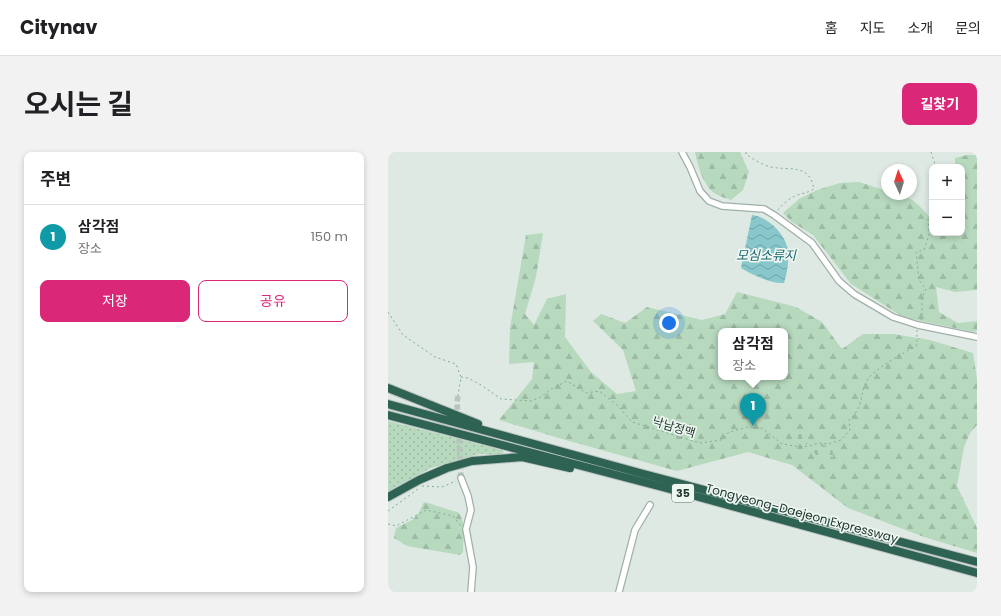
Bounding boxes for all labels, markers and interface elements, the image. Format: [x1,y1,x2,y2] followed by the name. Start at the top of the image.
[20,14,97,41] text: Citynav
[825,18,838,38] text: 홈
[860,18,885,38] text: 지도
[907,18,933,38] text: 소개
[955,18,981,38] text: 문의
[902,83,977,125] button: 길찾기
[24,85,133,124] text: 오시는 길
[881,164,917,200] north arrow
[929,164,965,236] map controls
[929,164,965,200] button: +
[40,167,71,191] text: 주변
[929,200,965,236] button: −
[78,216,119,237] text: 삼각점
[51,227,55,246] text: 1
[311,227,348,246] text: 150 m
[78,239,102,258] text: 장소
[736,246,797,265] water label: 모심소류지
[40,280,190,322] button: 저장
[198,280,348,322] button: 공유
[659,313,679,333] your location
[718,328,788,380] popup
[732,333,774,354] text: 삼각점
[732,356,756,375] text: 장소
[740,393,766,426] pin: 1
[650,412,698,442] street label: 낙남정맥
[704,479,900,547] street label: Tongyeong–Daejeon Expressway
[672,484,694,502] road number: 35

